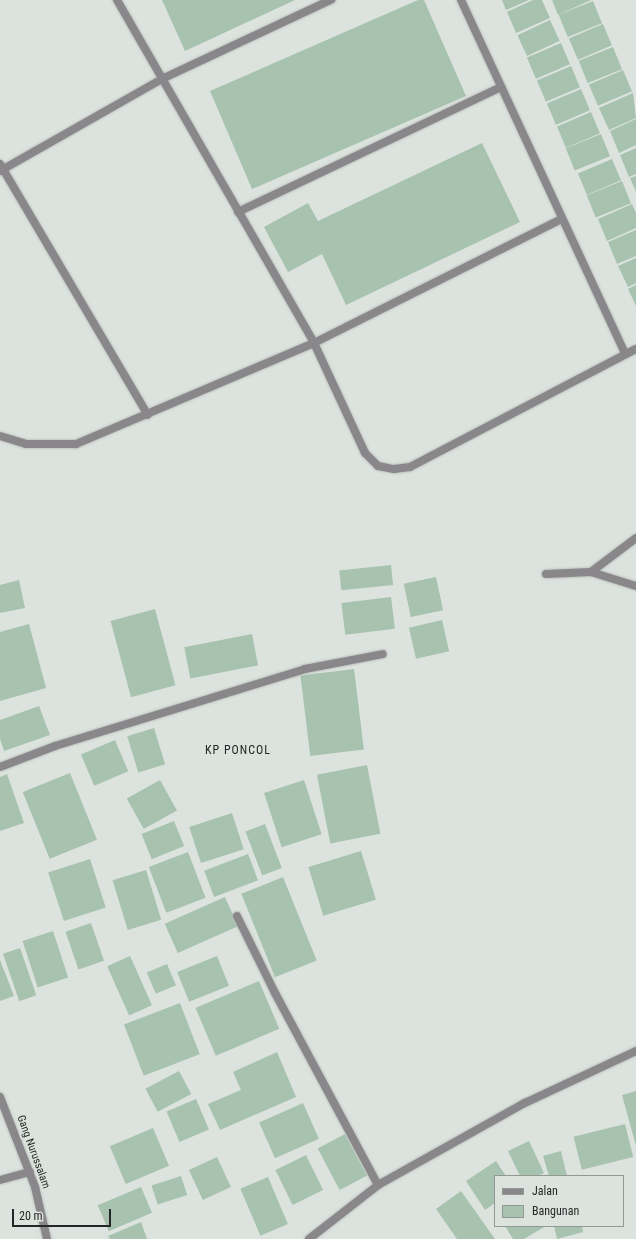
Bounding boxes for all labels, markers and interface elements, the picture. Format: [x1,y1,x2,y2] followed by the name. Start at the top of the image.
[205,744,271,758] district label: KP PONCOL
[14,1113,52,1191] street label: Gang Nurussalam
[494,1175,624,1227] legend
[532,1184,558,1198] text: Jalan
[14,1201,113,1227] scale bar
[532,1204,579,1218] text: Bangunan
[19,1209,43,1223] text: 20 m

